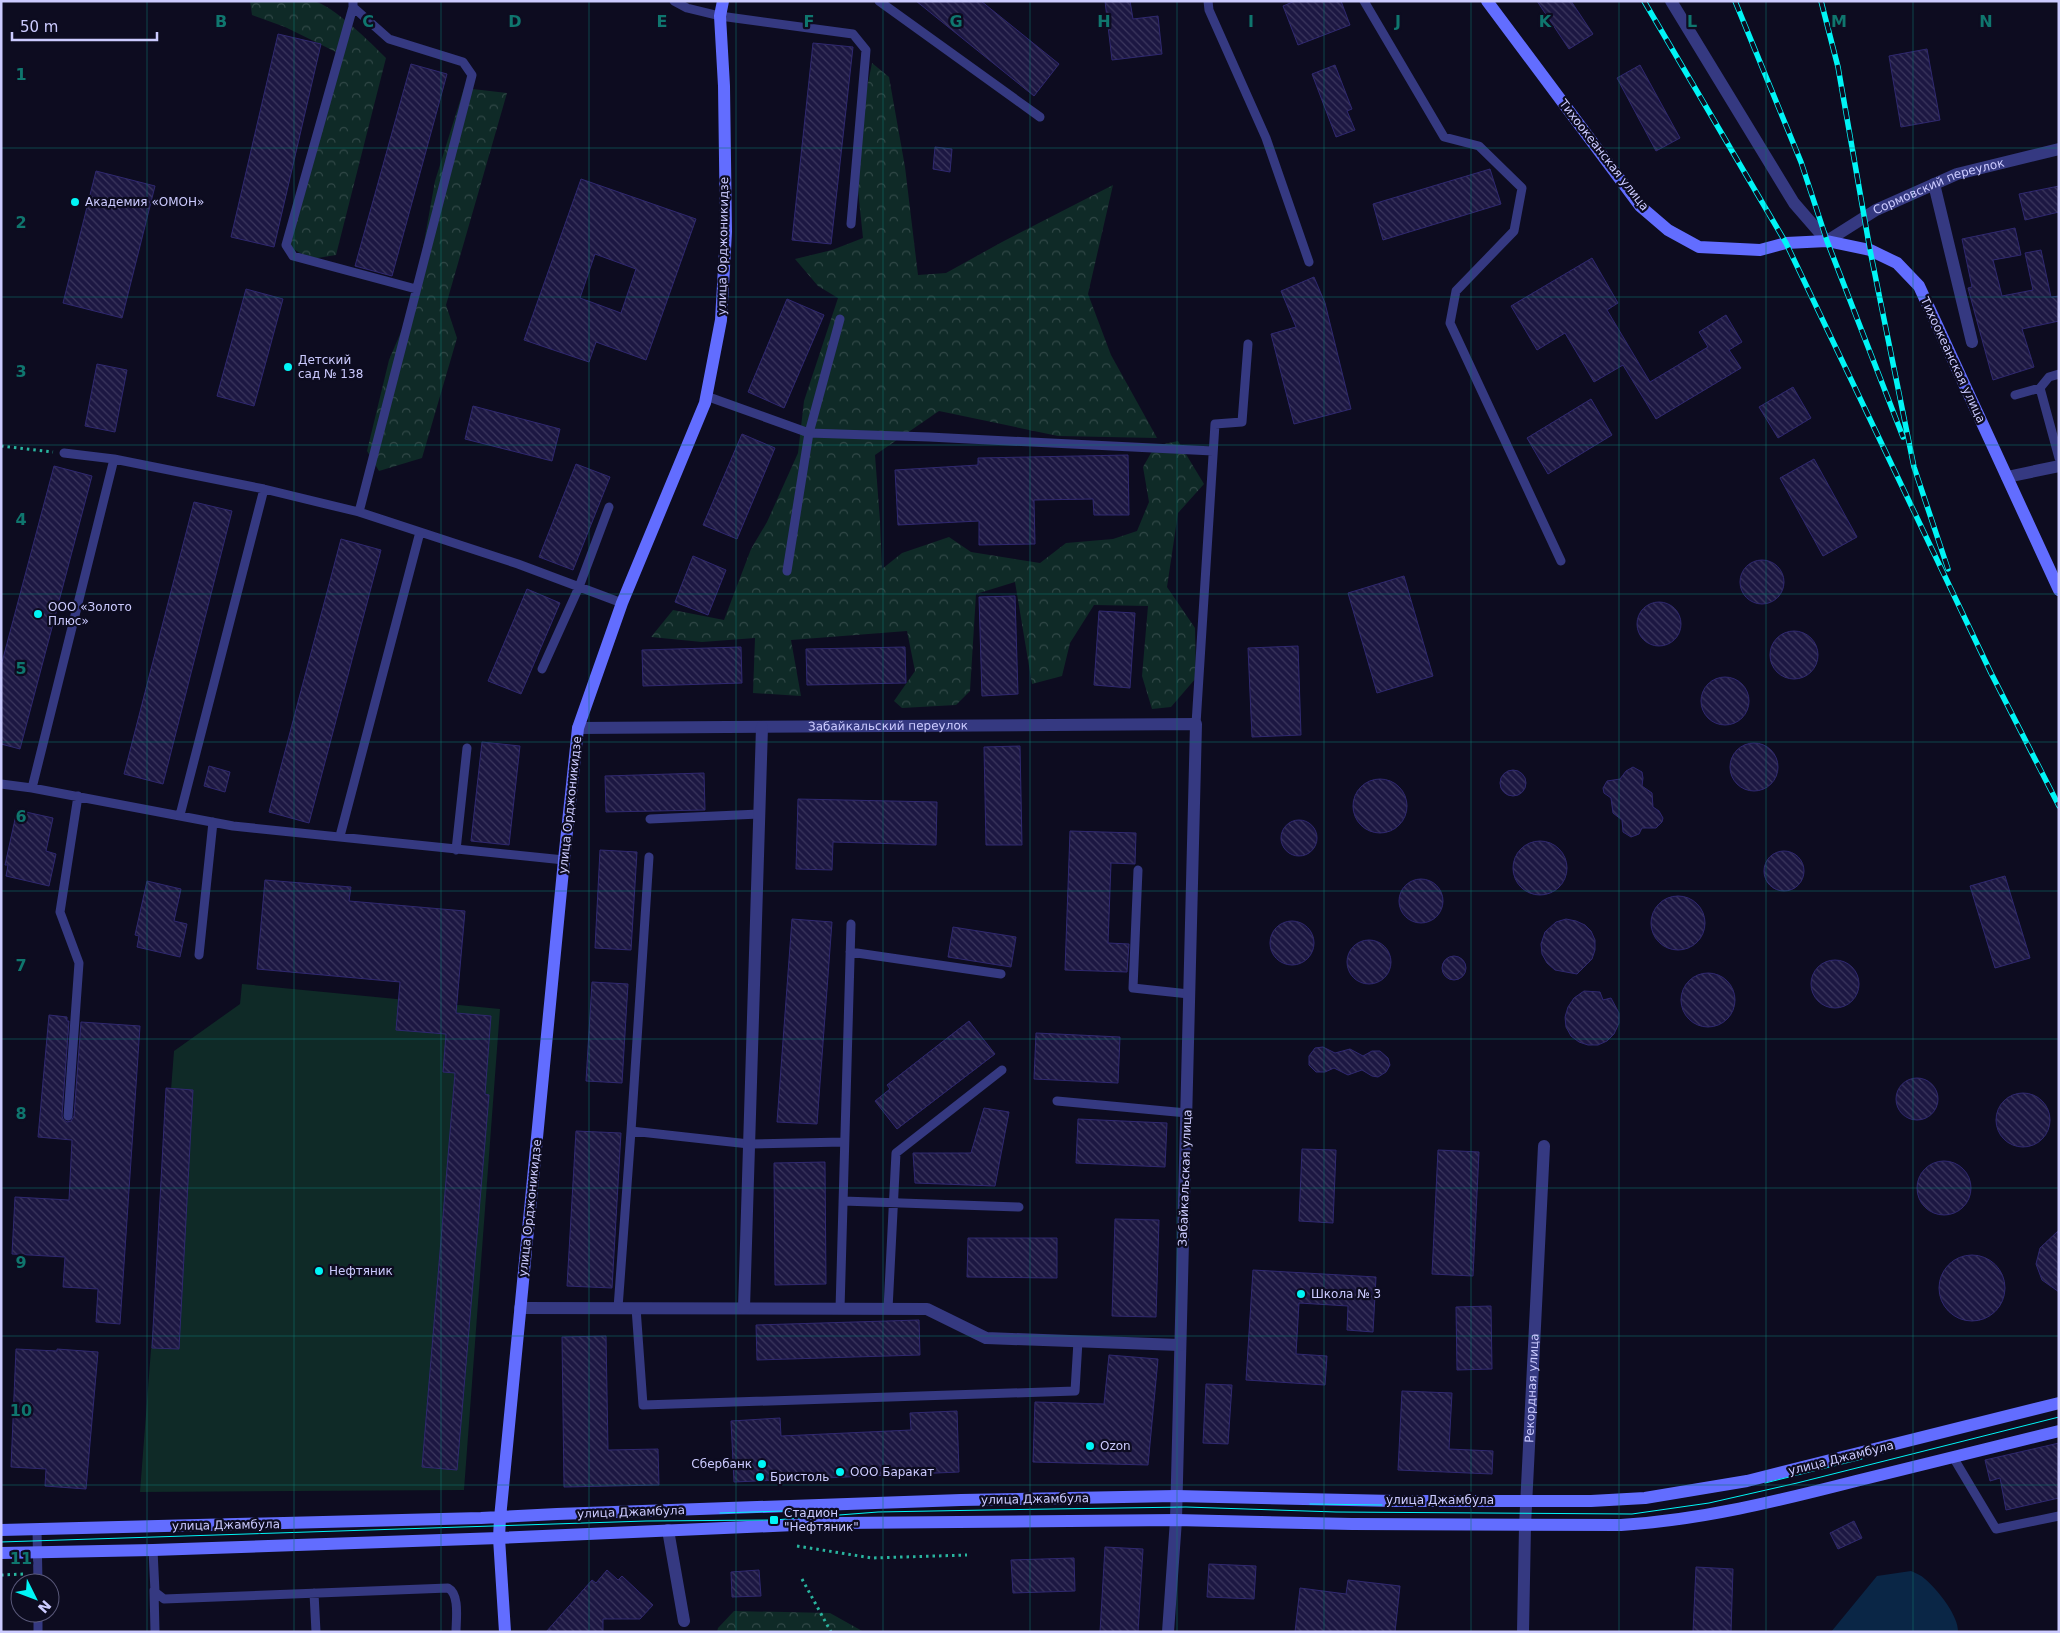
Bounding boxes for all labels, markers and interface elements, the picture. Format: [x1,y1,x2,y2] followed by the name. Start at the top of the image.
[12,10,158,42] scale bar
[215,12,227,31] text: B
[362,12,374,31] text: C
[508,12,522,31] text: D
[657,12,667,31] text: E
[804,12,814,31] text: F
[949,12,963,31] text: G
[1097,12,1111,31] text: H
[1248,12,1254,31] text: I
[1394,12,1401,31] text: J
[1539,12,1552,31] text: K
[1687,12,1697,31] text: L
[1831,12,1847,31] text: M
[1979,12,1993,31] text: N
[20,18,58,36] text: 50 m
[15,65,27,84] text: 1
[1556,96,1652,213] street label: Тихоокеанская улица
[1871,156,2006,217] street label: Сормовский переулок
[715,177,731,315] street label: улица Орджоникидзе
[85,195,204,209] place label: Академия «ОМОН»
[69,196,81,208] marker: Академия «ОМОН»
[15,213,27,232] text: 2
[1917,294,1988,425] street label: Тихоокеанская улица
[298,353,363,381] place label: Детский сад № 138
[282,361,294,373] marker: Детский сад № 138
[15,362,27,381] text: 3
[15,510,27,529] text: 4
[48,600,132,628] place label: ООО «Золото Плюс»
[32,608,44,620] marker: ООО «Золото Плюс»
[15,659,27,678] text: 5
[808,718,968,734] street label: Забайкальский переулок
[556,736,584,874] street label: улица Орджоникидзе
[15,807,27,826] text: 6
[15,956,27,975] text: 7
[15,1104,27,1123] text: 8
[1176,1109,1194,1247] street label: Забайкальская улица
[516,1139,544,1277] street label: улица Орджоникидзе
[15,1253,27,1272] text: 9
[329,1264,393,1278] place label: Нефтяник
[313,1265,325,1277] marker: Нефтяник
[1311,1287,1381,1301] place label: Школа № 3
[1295,1288,1307,1300] marker: Школа № 3
[1522,1333,1542,1443] street label: Рекордная улица
[10,1401,32,1420] text: 10
[1787,1438,1895,1478] street label: улица Джамбула
[1100,1439,1131,1453] place label: Ozon
[1084,1440,1096,1452] marker: Ozon
[691,1457,752,1471] place label: Сбербанк
[756,1458,768,1470] marker: Сбербанк
[850,1465,934,1479] place label: ООО Баракат
[834,1466,846,1478] marker: ООО Баракат
[770,1470,829,1484] place label: Бристоль
[754,1471,766,1483] marker: Бристоль
[981,1491,1089,1507] street label: улица Джамбула
[1386,1493,1494,1507] street label: улица Джамбула
[577,1503,685,1521] street label: улица Джамбула
[784,1506,859,1534] place label: Стадион "Нефтяник"
[768,1514,780,1526] marker: Стадион "Нефтяник"
[172,1517,280,1533] street label: улица Джамбула
[10,1549,32,1568] text: 11
[10,1573,60,1623] north arrow
[35,1597,55,1616] text: N

